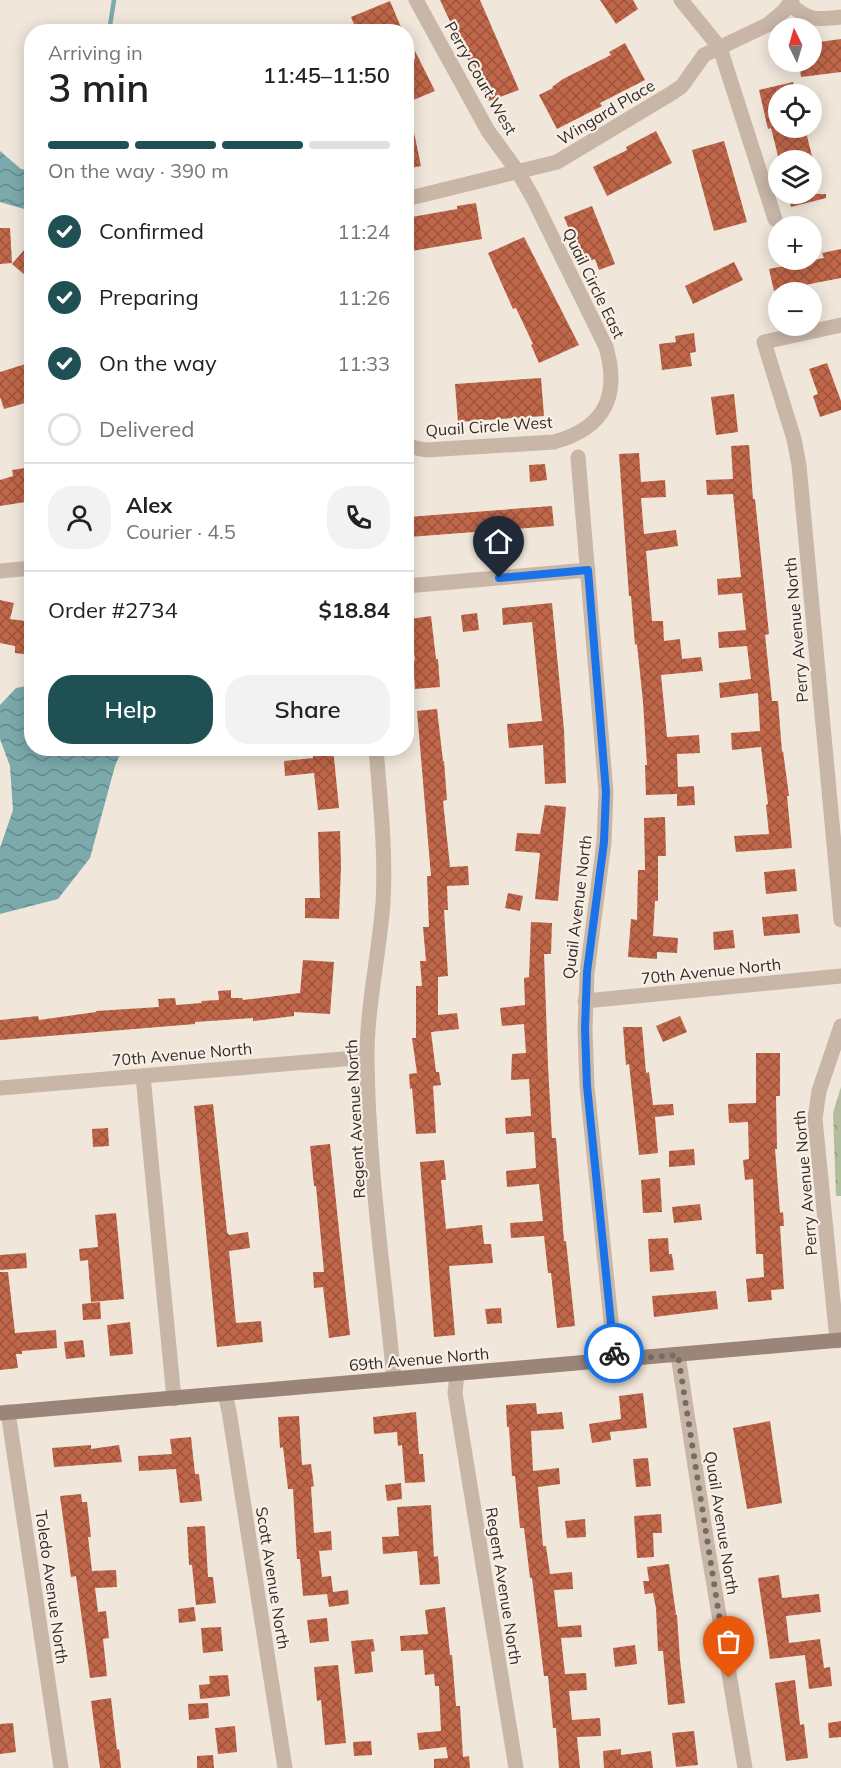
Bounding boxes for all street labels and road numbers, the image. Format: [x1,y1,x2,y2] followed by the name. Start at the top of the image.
[441,18,522,138] street label: Perry Court West
[554,75,658,149] street label: Wingard Place
[559,225,630,342] street label: Quail Circle East
[425,412,553,440] street label: Quail Circle West
[780,557,812,703] street label: Perry Avenue North
[558,834,596,980] street label: Quail Avenue North
[640,954,782,988] street label: 70th Avenue North
[111,1038,253,1070] street label: 70th Avenue North
[341,1039,369,1199] street label: Regent Avenue North
[789,1110,821,1256] street label: Perry Avenue North
[348,1343,490,1375] street label: 69th Avenue North
[701,1450,743,1596] street label: Quail Avenue North
[252,1505,294,1651] street label: Scott Avenue North
[482,1506,526,1666] street label: Regent Avenue North
[31,1509,73,1665] street label: Toledo Avenue North

